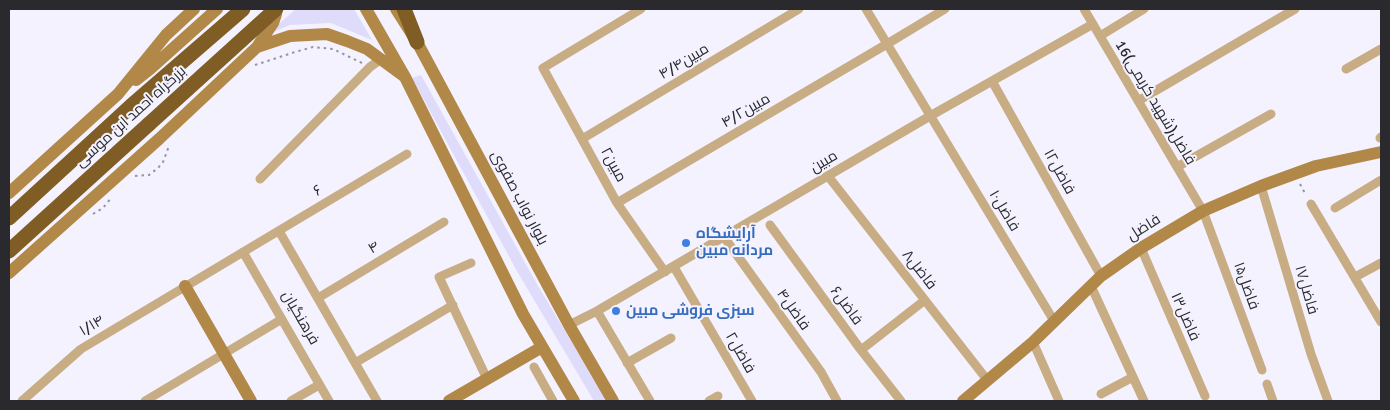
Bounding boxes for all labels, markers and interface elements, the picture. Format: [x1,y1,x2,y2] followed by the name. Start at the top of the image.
[1111,38,1199,168] street label: 16فاضل(شهید کریمی)
[656,40,712,84] street label: ۴/۴مبین
[72,63,190,171] street label: بزرگراه احمد ابن موسی
[718,90,774,132] street label: ۴/۲مبین
[596,145,630,185] street label: ۲مبین
[1039,146,1079,198] street label: ۱۲فاضل
[807,147,841,177] street label: مبین
[487,148,551,248] street label: بلوار نواب صفوی
[310,181,326,201] street label: ۶
[985,187,1023,235] street label: ۱۰فاضل
[1124,211,1164,245] street label: فاضل
[696,225,773,260] place label: آرایشگاه مردانه مبین
[680,237,692,249] marker: آرایشگاه مردانه مبین
[365,238,383,258] street label: ۴
[898,246,940,294] street label: ۸فاضل
[1229,260,1263,312] street label: ۱۵فاضل
[1290,263,1322,317] street label: ۱۷فاضل
[826,283,866,329] street label: ۶فاضل
[772,286,814,334] street label: ۴فاضل
[277,288,323,348] street label: فرهنگیان
[1166,290,1204,344] street label: ۱۳فاضل
[626,302,755,320] place label: سبزی فروشی مبین
[610,305,622,317] marker: سبزی فروشی مبین
[76,312,108,340] street label: ۱/۱۴
[721,329,759,377] street label: ۲فاضل

